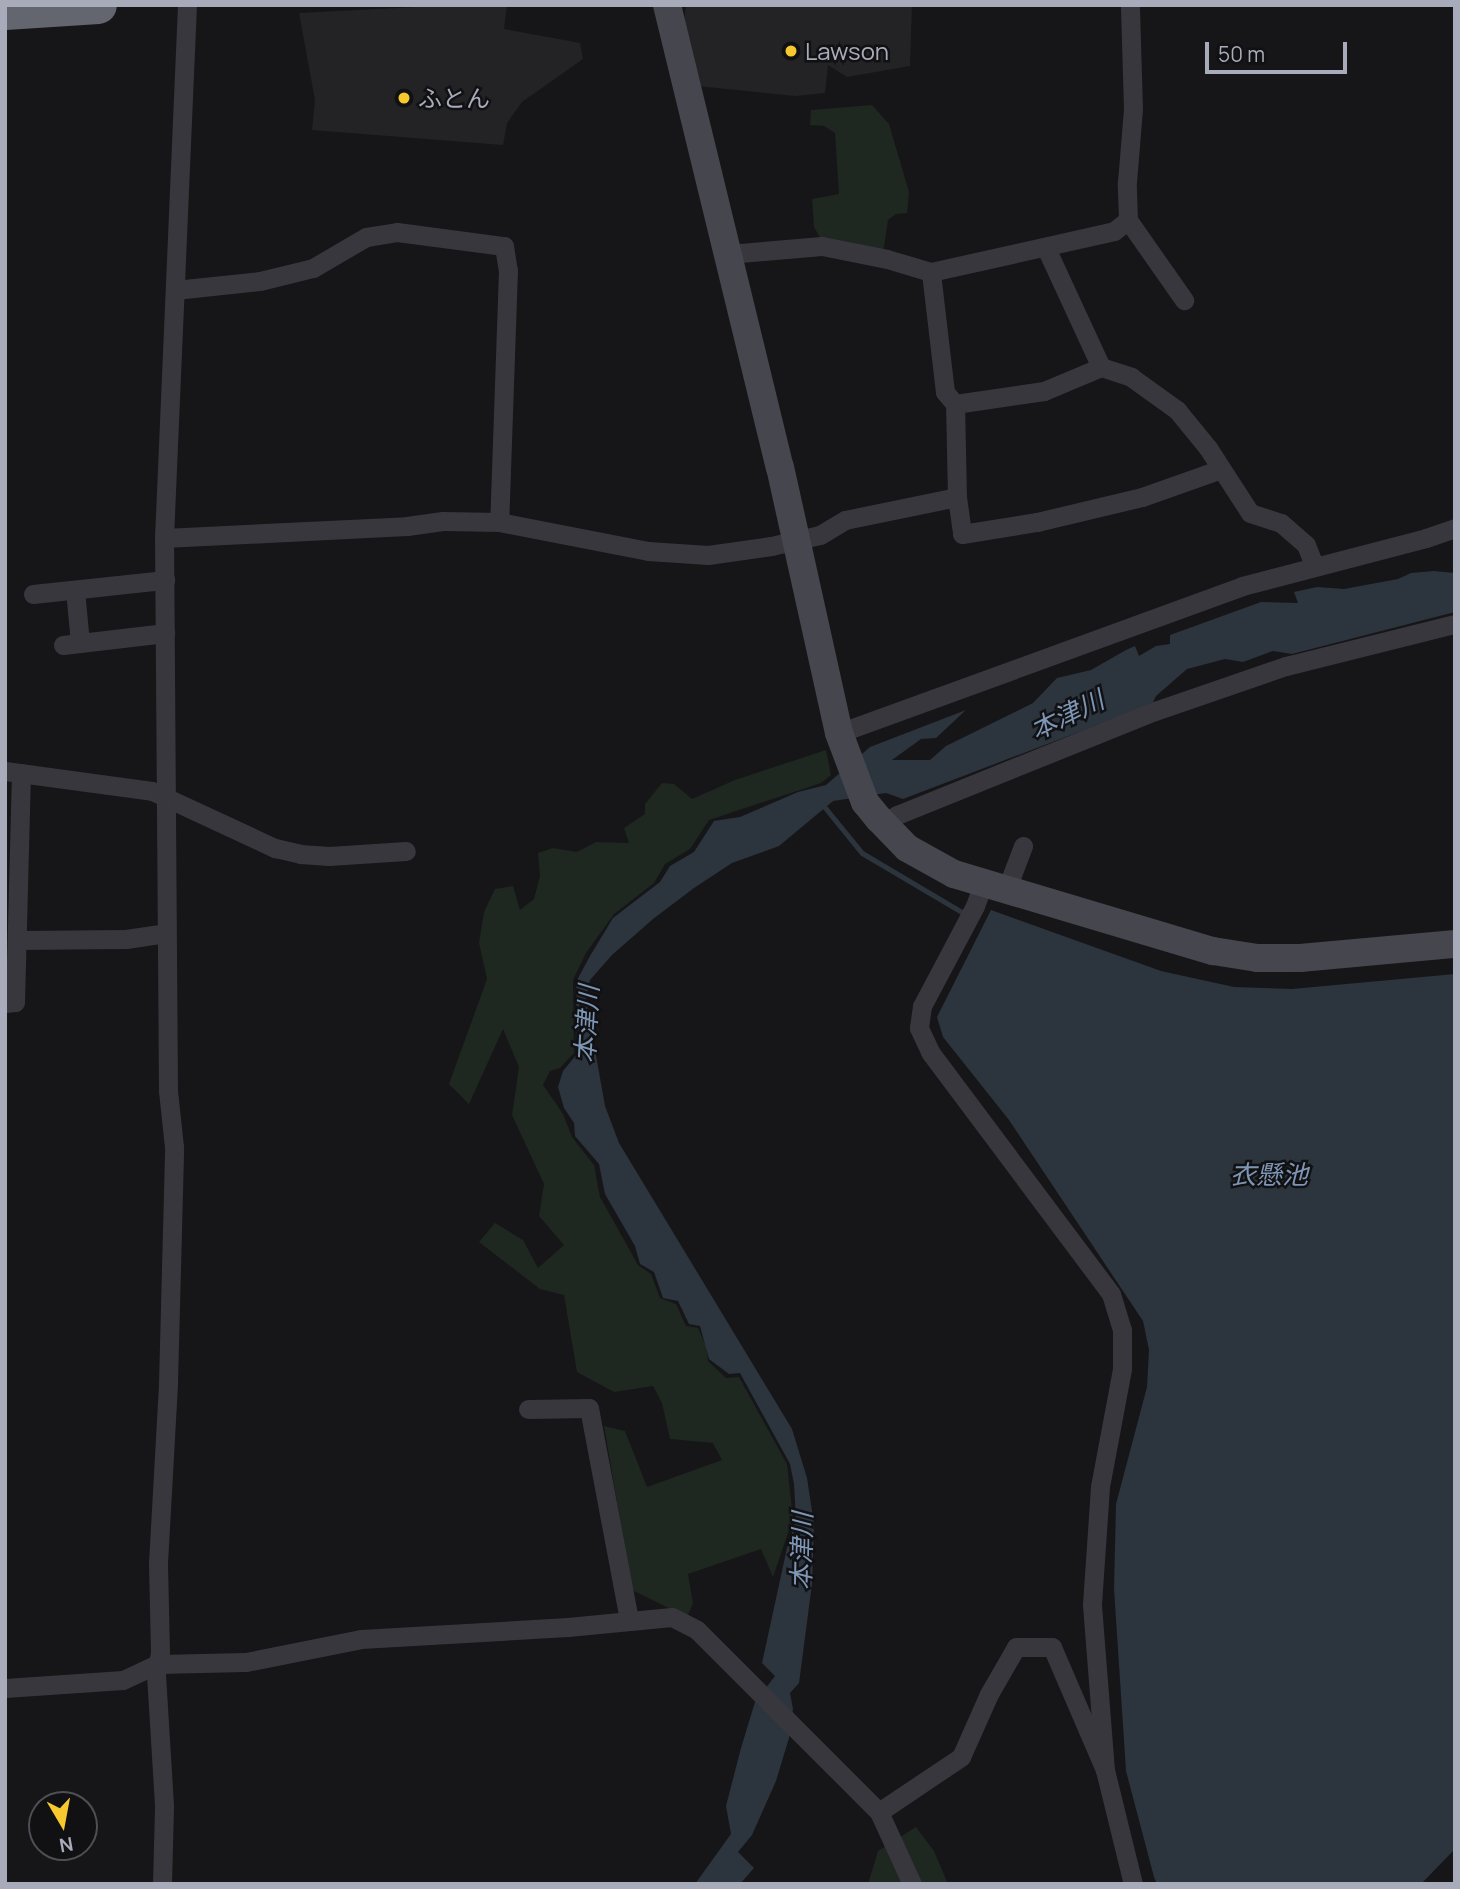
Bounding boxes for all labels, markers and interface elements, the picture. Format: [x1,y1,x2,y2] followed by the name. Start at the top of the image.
[1208,28,1350,72] scale bar
[805,37,889,65] place label: Lawson
[1218,40,1265,68] text: 50 m
[783,43,799,59] marker: Lawson
[418,84,490,112] place label: ふとん
[396,90,412,106] marker: ふとん
[1025,684,1109,746] water label: 本津川
[569,984,605,1064] water label: 本津川
[1230,1159,1308,1191] water label: 衣懸池
[786,1512,818,1590] water label: 本津川
[28,1791,98,1861] north arrow
[57,1831,75,1859] text: N

